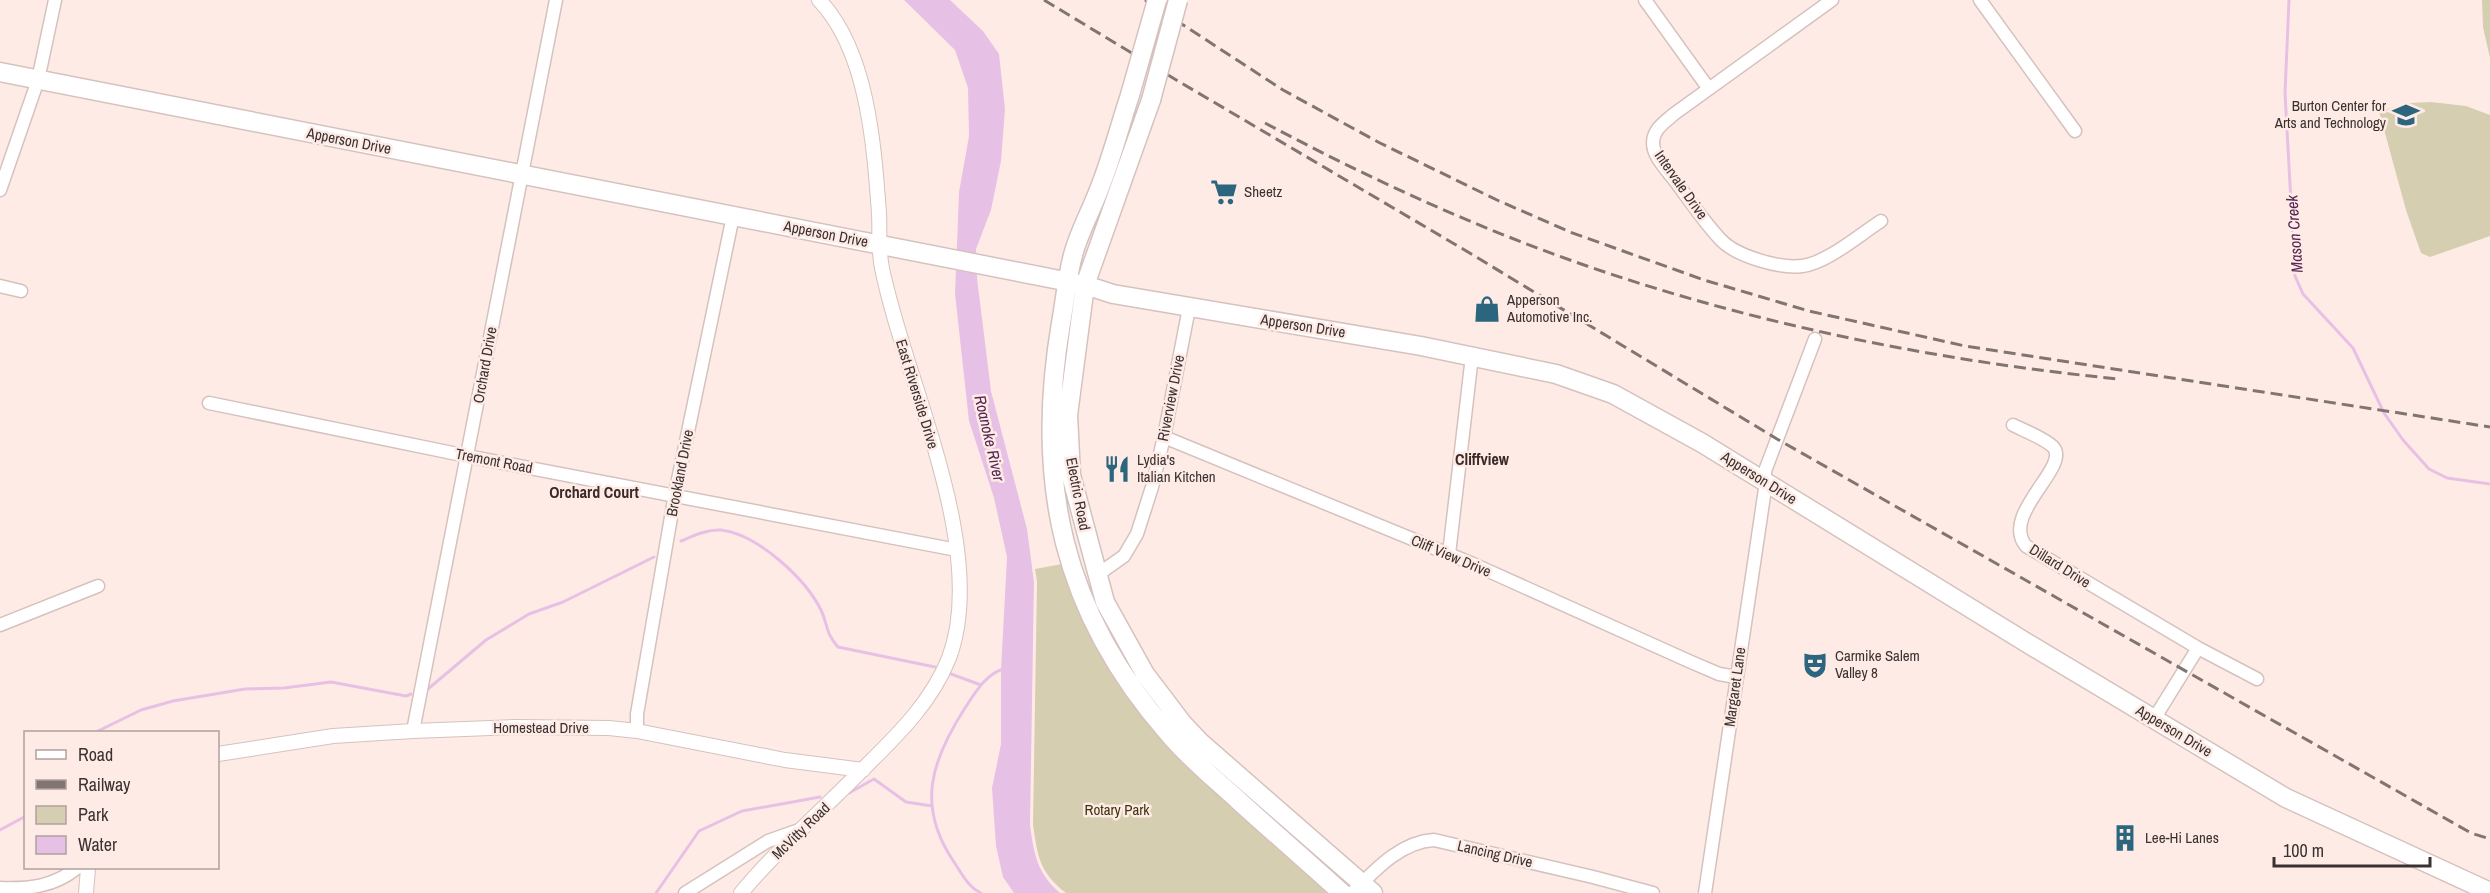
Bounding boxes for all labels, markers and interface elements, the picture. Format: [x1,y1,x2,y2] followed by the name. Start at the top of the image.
[2274,95,2387,133] place label: Burton Center for Arts and Technology
[2391,100,2421,130] school or university icon: Burton Center for Arts and Technology
[304,122,393,159] street label: Apperson Drive
[1650,146,1713,224] street label: Intervale Drive
[1209,177,1239,207] supermarket icon: Sheetz
[1244,181,1282,202] place label: Sheetz
[2280,194,2308,274] water label: Mason Creek
[781,215,870,252] street label: Apperson Drive
[1506,289,1592,327] place label: Apperson Automotive Inc.
[1472,294,1502,324] shop icon: Apperson Automotive Inc.
[1258,308,1347,343] street label: Apperson Drive
[467,325,502,405] street label: Orchard Drive
[891,337,944,451] street label: East Riverside Drive
[1152,353,1189,443] street label: Riverview Drive
[969,393,1011,484] water label: Roanoke River
[661,427,698,518] street label: Brookland Drive
[454,443,534,478] street label: Tremont Road
[1717,445,1801,509] street label: Apperson Drive
[1455,448,1510,470] district label: Cliffview
[1137,449,1216,487] place label: Lydia's Italian Kitchen
[1102,454,1132,484] restaurant icon: Lydia's Italian Kitchen
[1061,456,1096,532] street label: Electric Road
[549,481,639,503] district label: Orchard Court
[1408,529,1495,582] street label: Cliff View Drive
[2026,539,2095,593] street label: Dillard Drive
[1835,645,1920,683] place label: Carmike Salem Valley 8
[1719,646,1750,728] street label: Margaret Lane
[1800,650,1830,680] theatre icon: Carmike Salem Valley 8
[2131,699,2216,762] street label: Apperson Drive
[493,717,589,738] street label: Homestead Drive
[24,731,219,869] legend
[78,742,113,767] text: Road
[78,772,131,797] text: Railway
[767,798,834,864] street label: McVitty Road
[1085,799,1150,820] park label: Rotary Park
[78,802,109,827] text: Park
[2110,823,2140,853] building icon: Lee-Hi Lanes
[2145,827,2219,848] place label: Lee-Hi Lanes
[2274,830,2430,868] scale bar
[78,832,117,857] text: Water
[1455,835,1535,872] street label: Lancing Drive
[2283,838,2324,863] text: 100 m

